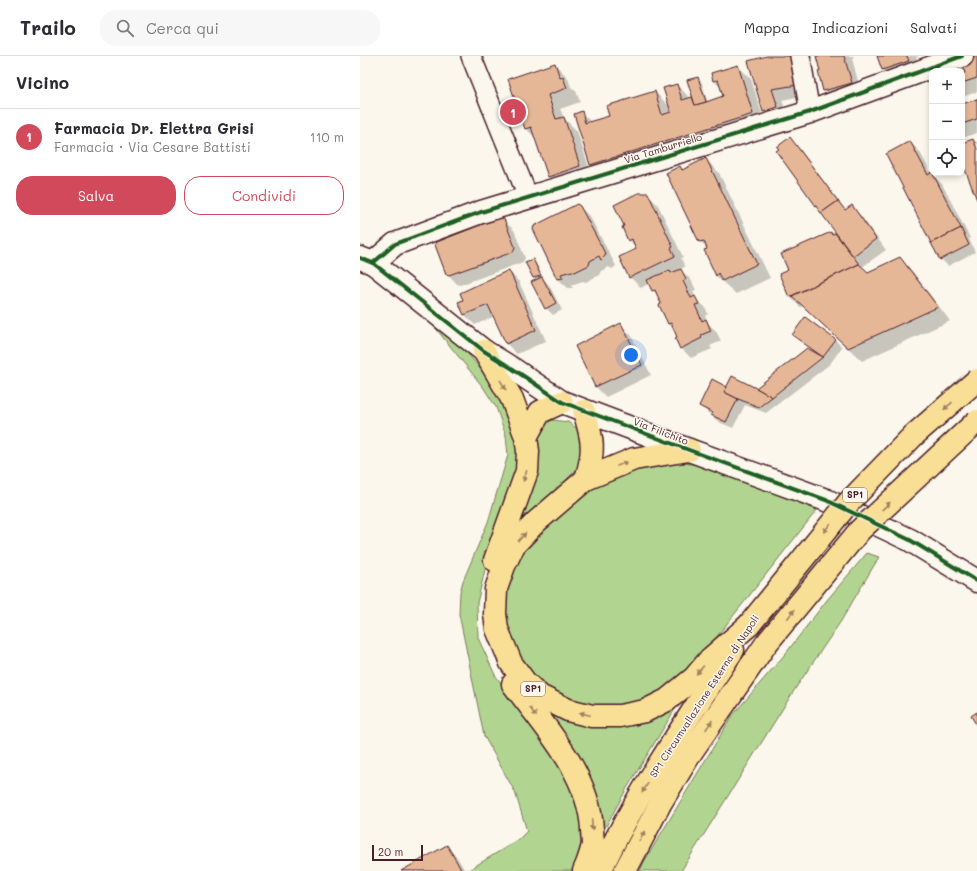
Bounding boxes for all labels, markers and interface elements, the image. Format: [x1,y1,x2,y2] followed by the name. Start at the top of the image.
[100,10,380,46] search box
[20,15,76,40] text: Trailo
[114,17,136,39] icon: search
[146,18,219,38] text: Cerca qui
[744,18,790,37] text: Mappa
[812,18,888,37] text: Indicazioni
[910,18,957,37] text: Salvati
[929,68,965,176] map controls
[929,68,965,104] button: +
[16,71,69,93] text: Vicino
[500,97,526,127] pin: 1
[929,104,965,140] button: −
[54,118,254,138] text: Farmacia Dr. Elettra Grisi
[26,128,32,145] text: 1
[310,128,344,145] text: 110 m
[622,129,704,167] street label: Via Tamburriello
[54,138,251,155] text: Farmacia · Via Cesare Battisti
[929,140,965,176] button: locate
[16,176,176,215] button: Salva
[184,176,344,215] button: Condividi
[621,345,641,365] your location
[500,379,507,391] one-way arrow
[943,401,952,410] one-way arrow
[631,414,691,448] street label: Via Filichito
[616,461,628,468] one-way arrow
[522,470,528,482] one-way arrow
[843,488,867,502] road number: SP1
[881,501,891,510] one-way arrow
[823,523,832,534] one-way arrow
[517,532,526,542] one-way arrow
[787,608,796,619] one-way arrow
[646,612,762,780] street label: SP1 Circumvallazione Esterna di Napoli
[695,665,704,676] one-way arrow
[521,682,545,696] road number: SP1
[529,706,538,717] one-way arrow
[578,711,591,717] one-way arrow
[705,720,713,730] one-way arrow
[641,782,648,794] one-way arrow
[588,819,595,831] one-way arrow
[639,831,646,842] one-way arrow
[372,843,423,862] scale bar
[378,844,403,859] text: 20 m

